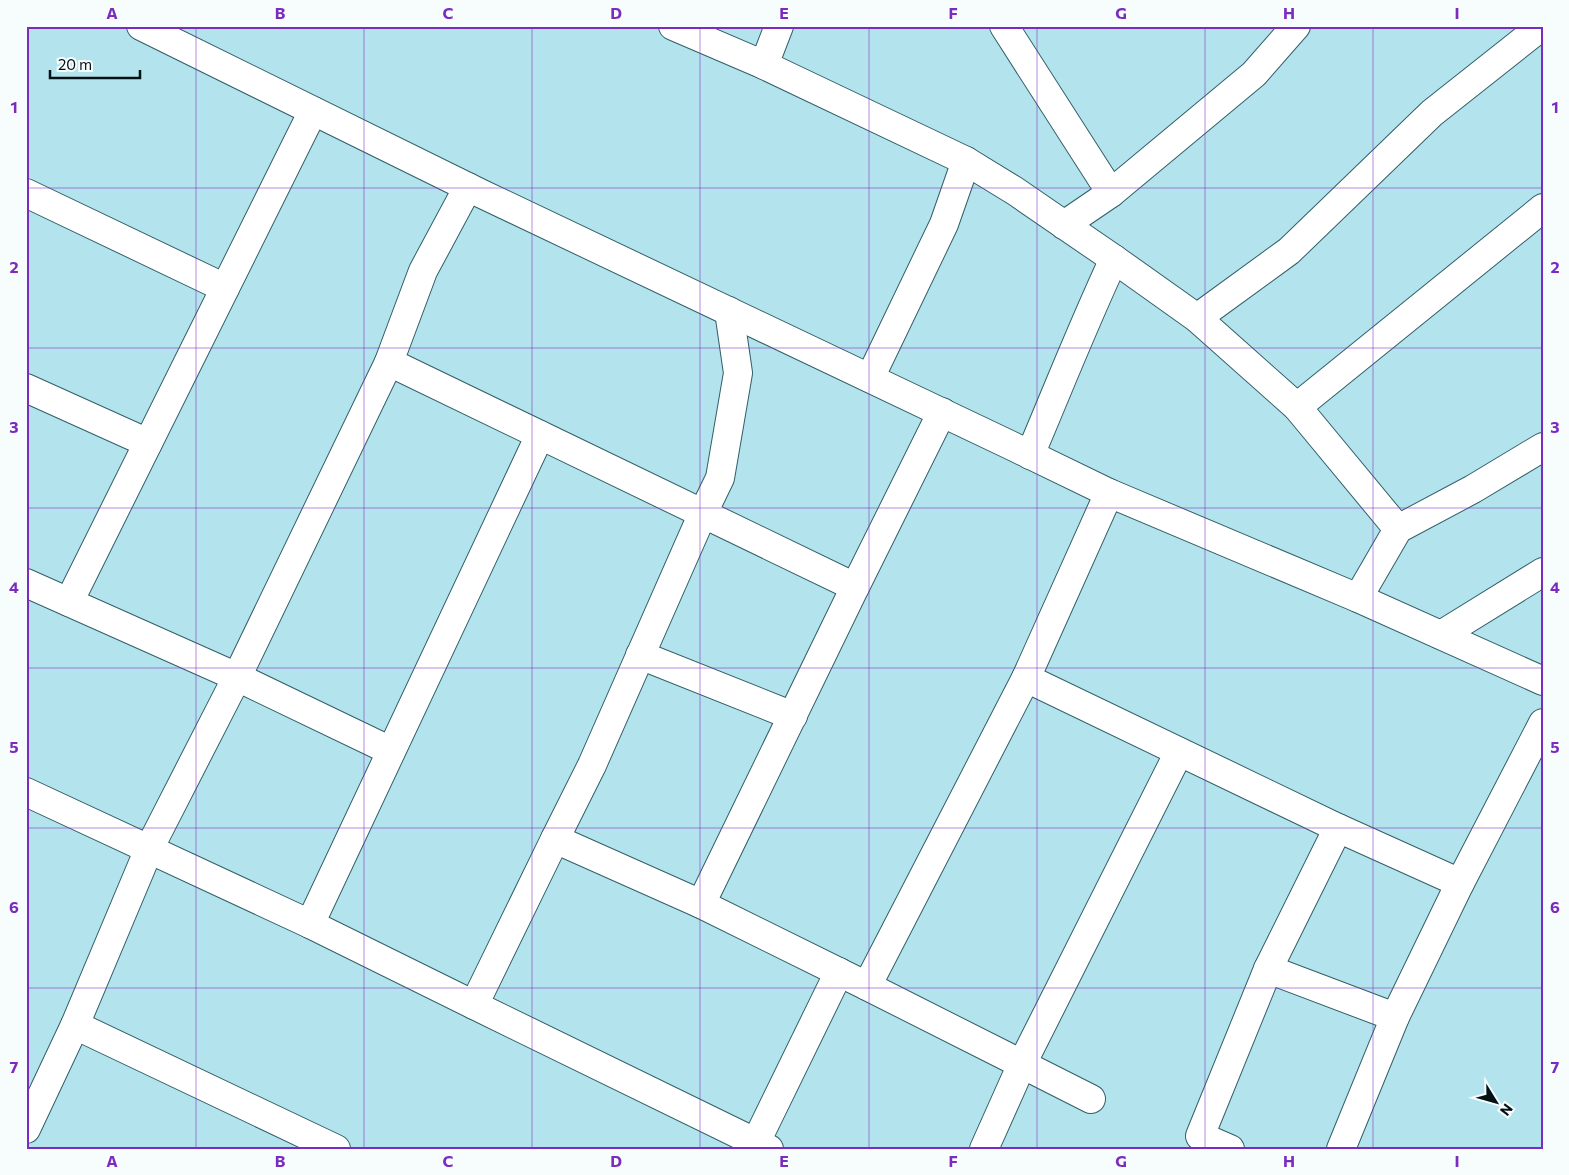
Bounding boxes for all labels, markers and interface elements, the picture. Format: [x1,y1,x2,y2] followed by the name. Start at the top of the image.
[106,3,118,22] text: A
[275,3,286,22] text: B
[443,3,454,22] text: C
[610,3,622,22] text: D
[779,3,789,22] text: E
[948,3,958,22] text: F
[1115,3,1127,22] text: G
[1283,3,1295,22] text: H
[1454,3,1460,22] text: I
[50,48,140,80] scale bar
[58,55,92,73] text: 20 m
[10,97,18,116] text: 1
[1551,97,1559,116] text: 1
[9,257,19,276] text: 2
[1550,257,1560,276] text: 2
[9,417,19,436] text: 3
[1550,417,1560,436] text: 3
[9,577,19,596] text: 4
[1550,577,1560,596] text: 4
[9,737,19,756] text: 5
[1550,737,1560,756] text: 5
[9,897,19,916] text: 6
[1550,897,1560,916] text: 6
[10,1057,19,1076] text: 7
[1551,1057,1560,1076] text: 7
[1472,1078,1522,1128] north arrow
[1497,1101,1517,1119] text: N
[106,1151,118,1170] text: A
[275,1151,286,1170] text: B
[443,1151,454,1170] text: C
[610,1151,622,1170] text: D
[779,1151,789,1170] text: E
[948,1151,958,1170] text: F
[1115,1151,1127,1170] text: G
[1283,1151,1295,1170] text: H
[1454,1151,1460,1170] text: I

